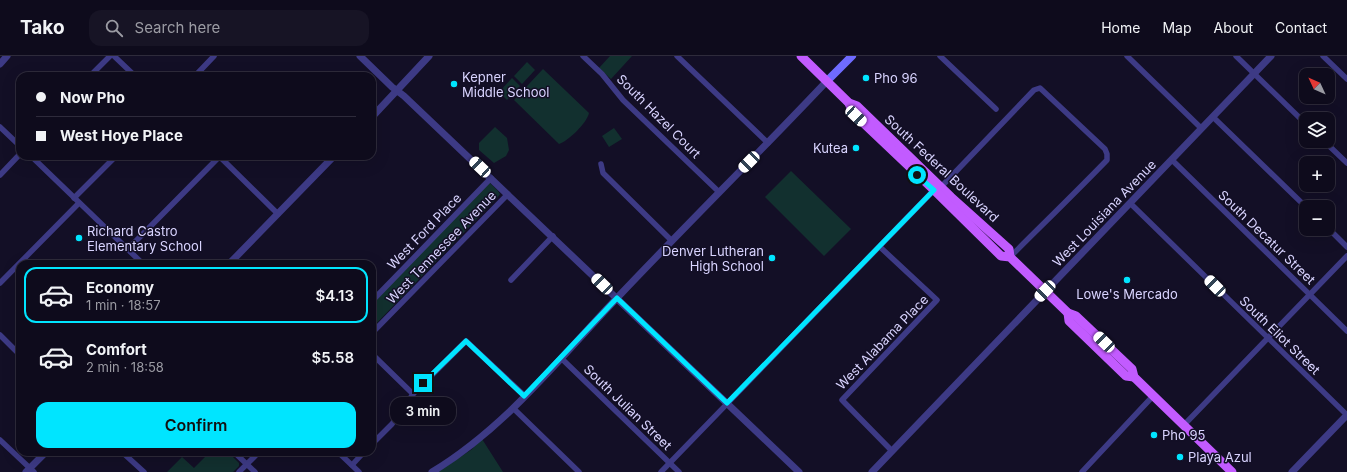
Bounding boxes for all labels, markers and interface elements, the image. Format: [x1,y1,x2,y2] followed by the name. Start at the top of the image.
[89,10,369,46] search box
[20,16,65,39] text: Tako
[103,17,125,39] icon: search
[135,18,220,37] text: Search here
[1101,19,1140,36] text: Home
[1162,19,1192,36] text: Map
[1214,19,1253,36] text: About
[1275,19,1327,36] text: Contact
[1299,68,1335,104] north arrow
[1299,68,1335,236] map controls
[462,69,549,100] place label: Kepner Middle School
[874,70,918,86] place label: Pho 96
[614,71,704,161] street label: South Hazel Court
[861,73,871,83] marker: Pho 96
[449,79,459,89] marker: Kepner Middle School
[60,88,125,107] text: Now Pho
[843,103,869,129] car
[882,111,1002,225] street label: South Federal Boulevard
[1299,112,1335,148] button: layers
[60,126,183,145] text: West Hoye Place
[813,140,848,156] place label: Kutea
[851,143,861,153] marker: Kutea
[736,149,762,175] car
[467,154,493,180] car
[1049,156,1159,270] street label: West Louisiana Avenue
[1299,156,1335,192] button: +
[908,166,926,184] route start
[383,187,499,307] street label: West Tennessee Avenue
[1215,187,1319,287] street label: South Decatur Street
[384,190,464,272] street label: West Ford Place
[1299,200,1335,236] button: −
[87,223,202,254] place label: Richard Castro Elementary School
[74,233,84,243] marker: Richard Castro Elementary School
[662,243,764,274] place label: Denver Lutheran High School
[767,253,777,263] marker: Denver Lutheran High School
[589,271,615,297] car
[1202,273,1228,299] car
[1122,275,1132,285] marker: Lowe's Mercado
[38,277,74,313] icon: car
[86,278,154,297] text: Economy
[1032,278,1058,304] car
[315,286,354,305] text: $4.13
[1076,286,1178,302] place label: Lowe's Mercado
[833,291,931,393] street label: West Alabama Place
[1236,292,1324,378] street label: South Eliot Street
[86,297,161,313] text: 1 min · 18:57
[1091,329,1117,355] car
[38,339,74,375] icon: car
[86,340,147,359] text: Comfort
[311,348,354,367] text: $5.58
[86,359,164,375] text: 2 min · 18:58
[581,361,675,453] street label: South Julian Street
[414,374,432,392] route end
[390,397,456,425] callout: 3 min
[36,402,356,448] button: Confirm
[406,403,440,419] text: 3 min
[1162,427,1206,443] place label: Pho 95
[1149,430,1159,440] marker: Pho 95
[1188,449,1252,465] place label: Playa Azul
[1175,452,1185,462] marker: Playa Azul

